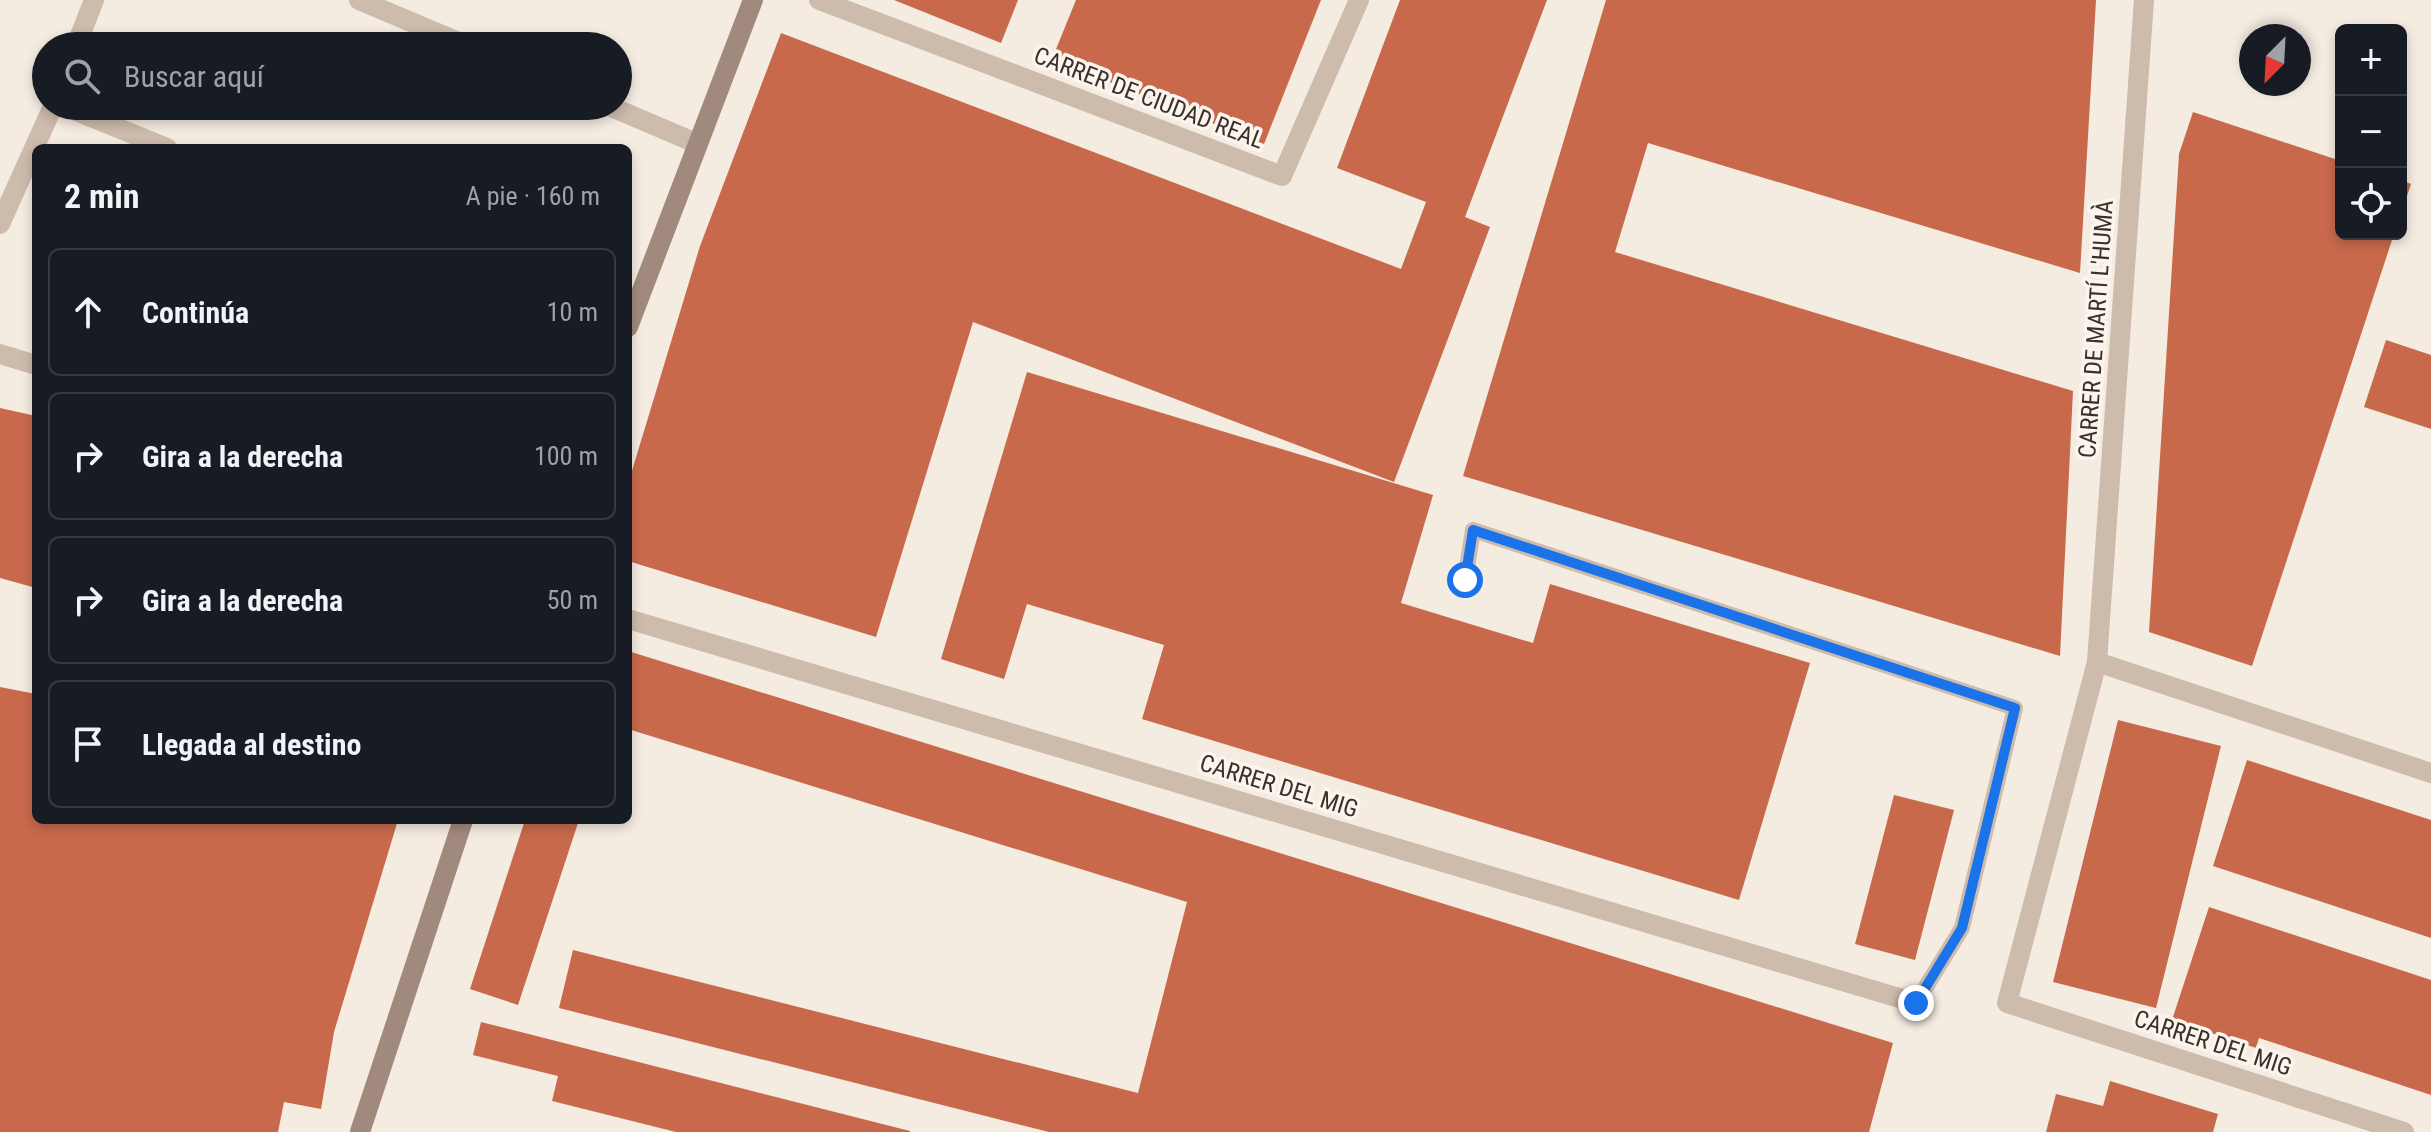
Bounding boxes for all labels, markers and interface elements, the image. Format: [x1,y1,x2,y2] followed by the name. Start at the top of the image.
[2239,24,2311,96] north arrow
[2335,24,2407,240] map controls
[2335,24,2407,96] button: +
[32,32,632,120] search box
[1030,41,1268,155] street label: CARRER DE CIUDAD REAL
[60,54,104,98] icon: search
[124,59,264,94] text: Buscar aquí
[2335,96,2407,168] button: −
[2335,168,2407,240] button: locate
[64,176,140,216] text: 2 min
[466,181,600,211] text: A pie · 160 m
[2073,199,2119,459] street label: CARRER DE MARTÍ L'HUMÀ
[66,290,110,334] icon: ahead
[142,295,249,330] text: Continúa
[547,297,598,327] text: 10 m
[66,434,110,478] icon: right
[142,439,343,474] text: Gira a la derecha
[534,441,598,471] text: 100 m
[1447,562,1483,598] route start
[66,578,110,622] icon: right
[142,583,343,618] text: Gira a la derecha
[547,585,598,615] text: 50 m
[66,722,110,766] icon: arrive
[142,727,361,762] text: Llegada al destino
[1197,749,1361,823] street label: CARRER DEL MIG
[1898,985,1934,1021] route end
[2131,1004,2295,1082] street label: CARRER DEL MIG

